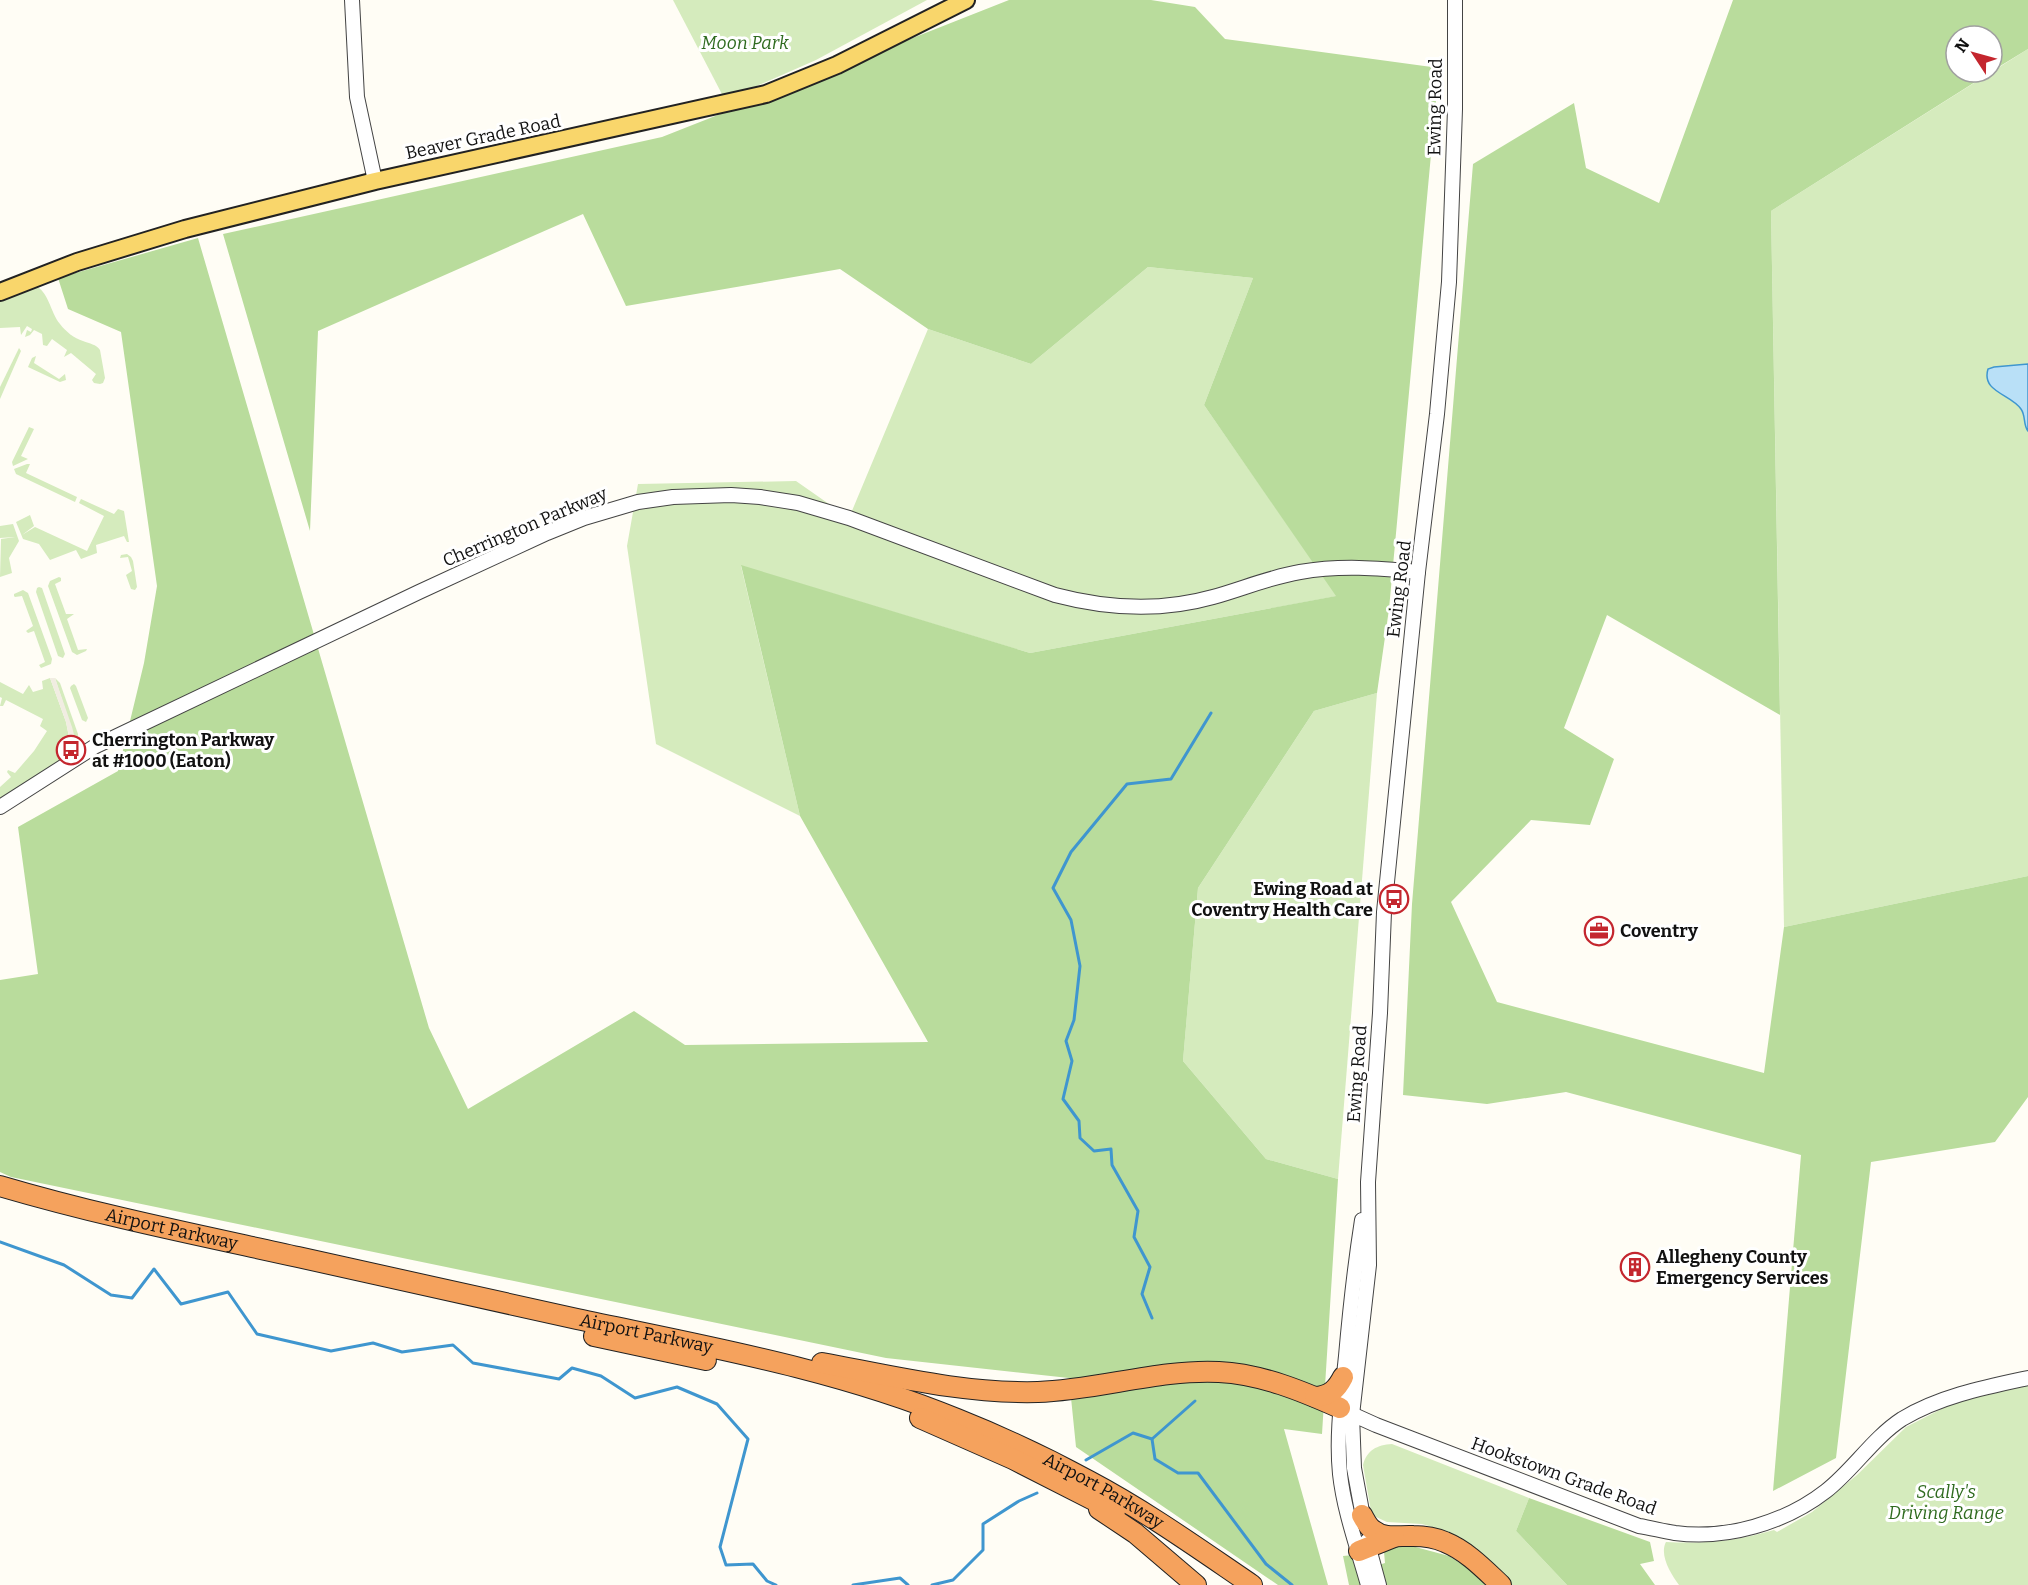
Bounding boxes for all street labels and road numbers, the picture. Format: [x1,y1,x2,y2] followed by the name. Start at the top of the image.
[1423,58,1447,156] street label: Ewing Road
[403,110,563,164] street label: Beaver Grade Road
[439,482,611,572] street label: Cherrington Parkway
[1382,539,1416,639] street label: Ewing Road
[1343,1024,1371,1123] street label: Ewing Road
[103,1203,240,1255] street label: Airport Parkway
[578,1309,715,1358] street label: Airport Parkway
[1468,1432,1660,1520] street label: Hookstown Grade Road
[1039,1448,1168,1534] street label: Airport Parkway

